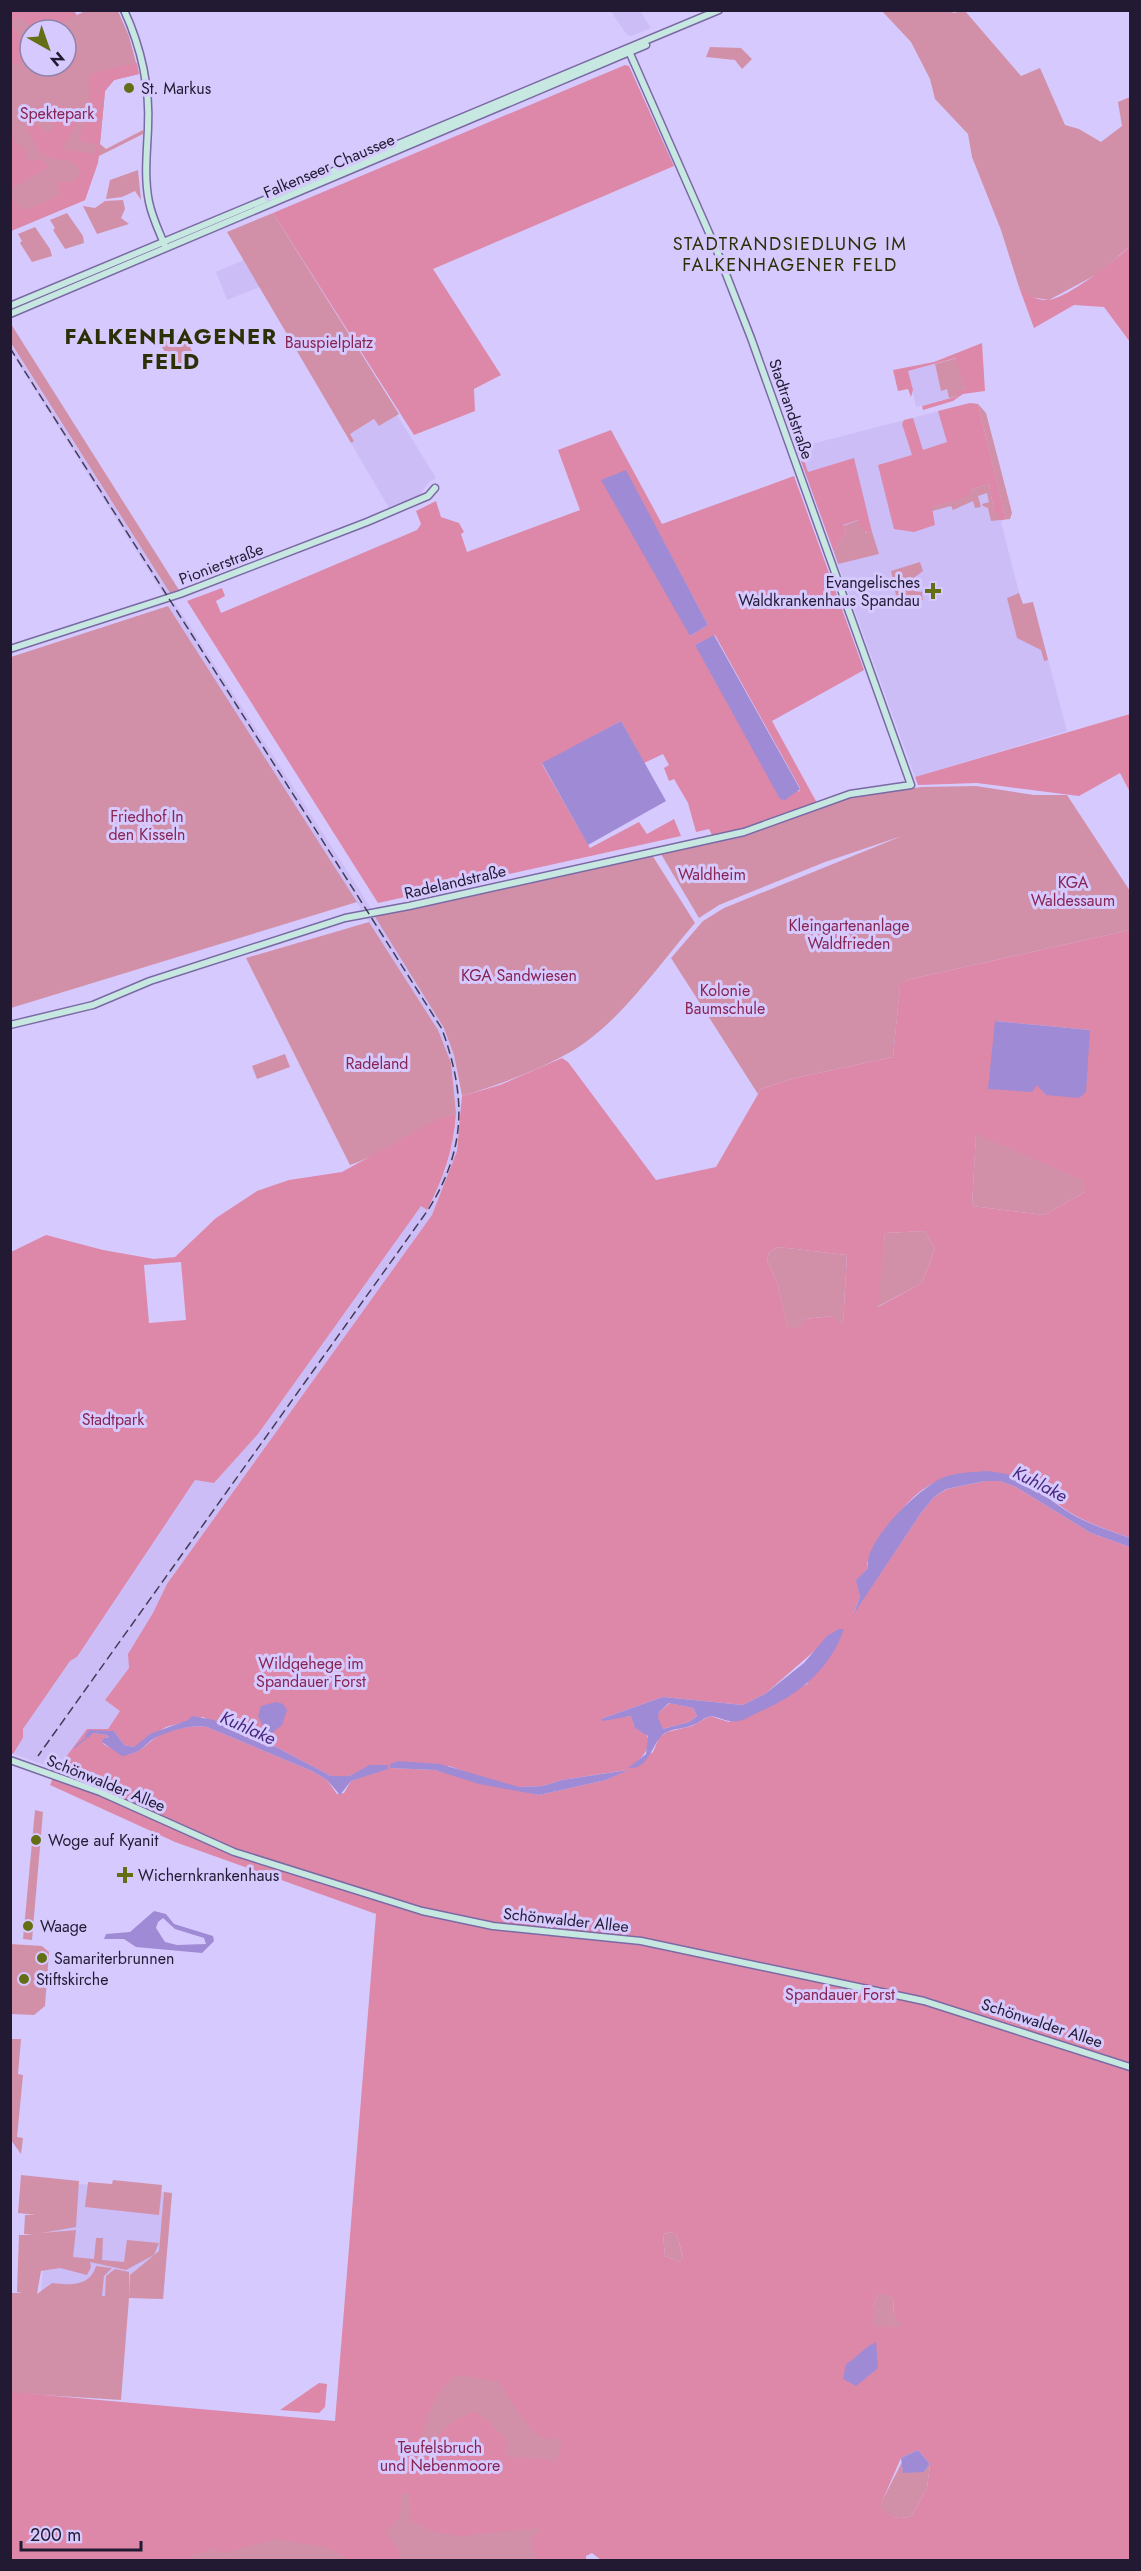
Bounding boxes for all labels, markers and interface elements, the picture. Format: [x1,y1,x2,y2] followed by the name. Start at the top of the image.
[18,18,78,78] north arrow
[45,46,70,72] text: N
[141,77,211,100] place label: St. Markus
[122,81,136,95] marker: St. Markus
[20,102,95,125] park label: Spektepark
[260,128,398,204] street label: Falkenseer Chaussee
[673,231,907,278] district label: STADTRANDSIEDLUNG IM FALKENHAGENER FELD
[65,320,277,377] district label: FALKENHAGENER FELD
[285,331,374,354] park label: Bauspielplatz
[763,356,819,462] street label: Stadtrandstraße
[175,537,267,591] street label: Pionierstraße
[738,571,920,612] place label: Evangelisches Waldkrankenhaus Spandau
[924,582,942,600] marker: Evangelisches Waldkrankenhaus Spandau
[109,805,185,846] park label: Friedhof In den Kisseln
[402,859,508,905] street label: Radelandstraße
[678,863,746,886] park label: Waldheim
[1031,871,1115,912] park label: KGA Waldessaum
[788,914,910,955] park label: Kleingartenanlage Waldfrieden
[461,964,577,987] park label: KGA Sandwiesen
[685,979,765,1020] park label: Kolonie Baumschule
[346,1052,408,1075] park label: Radeland
[82,1408,145,1431] park label: Stadtpark
[1008,1459,1072,1509] water label: Kuhlake
[256,1652,366,1693] park label: Wildgehege im Spandauer Forst
[216,1704,280,1752] water label: Kuhlake
[43,1749,169,1817] street label: Schönwalder Allee
[48,1829,158,1852] place label: Woge auf Kyanit
[29,1833,43,1847] marker: Woge auf Kyanit
[138,1864,279,1887] place label: Wichernkrankenhaus
[116,1866,134,1884] marker: Wichernkrankenhaus
[502,1902,630,1938] street label: Schönwalder Allee
[40,1915,87,1938] place label: Waage
[21,1919,35,1933] marker: Waage
[54,1947,174,1970] place label: Samariterbrunnen
[35,1951,49,1965] marker: Samariterbrunnen
[36,1968,108,1991] place label: Stiftskirche
[17,1972,31,1986] marker: Stiftskirche
[785,1983,895,2006] park label: Spandauer Forst
[978,1993,1106,2053] street label: Schönwalder Allee
[380,2436,500,2477] park label: Teufelsbruch und Nebenmoore
[21,2514,141,2552] scale bar
[30,2522,81,2548] text: 200 m

